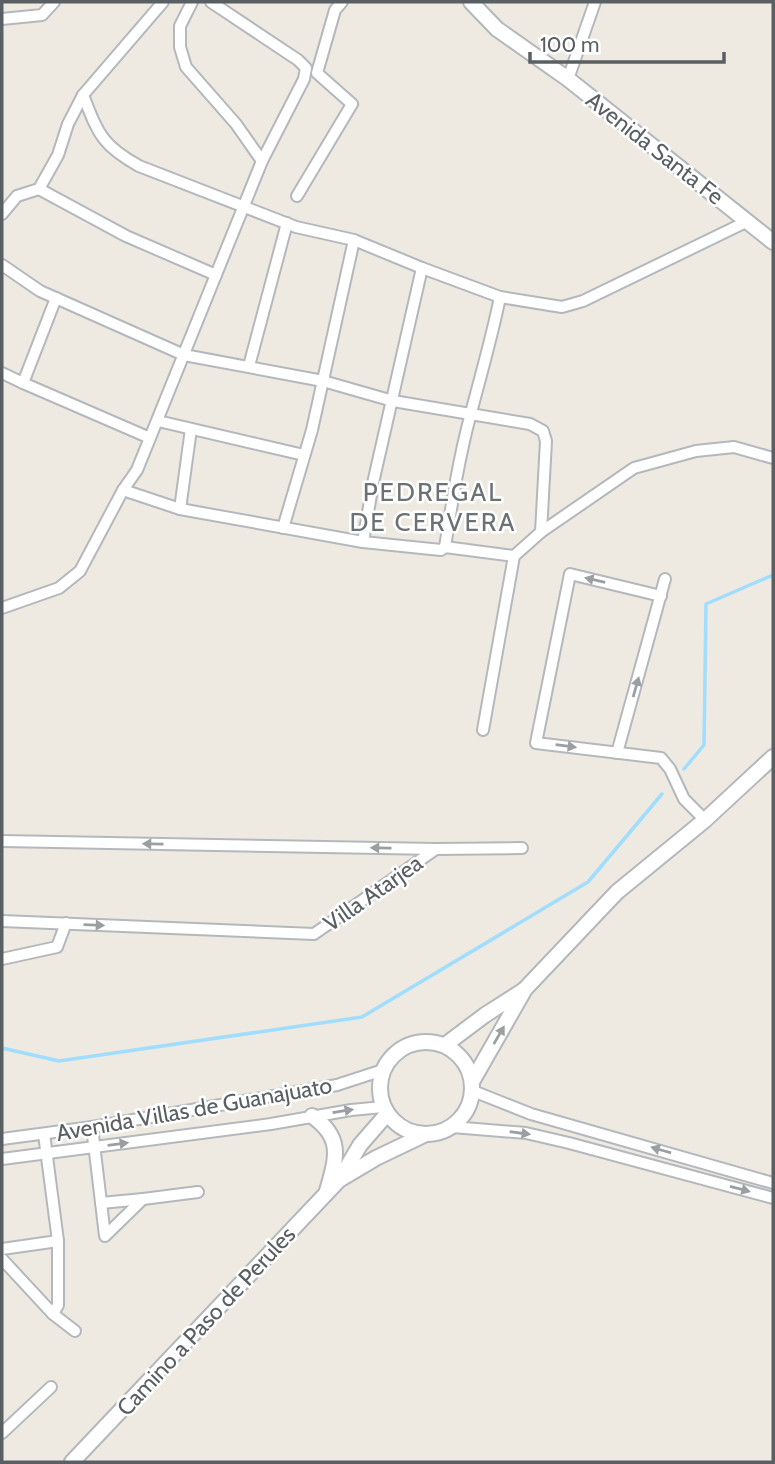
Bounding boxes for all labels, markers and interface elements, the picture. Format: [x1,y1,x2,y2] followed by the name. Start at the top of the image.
[530,21,724,65] scale bar
[540,32,599,57] text: 100 m
[581,86,730,211] street label: Avenida Santa Fe
[349,476,517,538] district label: PEDREGAL DE CERVERA
[583,575,605,586] one-way arrow
[631,676,641,697] one-way arrow
[555,741,577,752] one-way arrow
[142,838,164,850] one-way arrow
[370,842,392,854] one-way arrow
[318,849,428,937] street label: Villa Atarjea
[84,919,106,930] one-way arrow
[493,1025,505,1044] one-way arrow
[54,1071,334,1147] street label: Avenida Villas de Guanajuato
[332,1105,354,1116] one-way arrow
[509,1128,531,1139] one-way arrow
[107,1138,129,1149] one-way arrow
[650,1144,671,1154] one-way arrow
[730,1185,751,1195] one-way arrow
[111,1221,301,1421] street label: Camino a Paso de Perules

